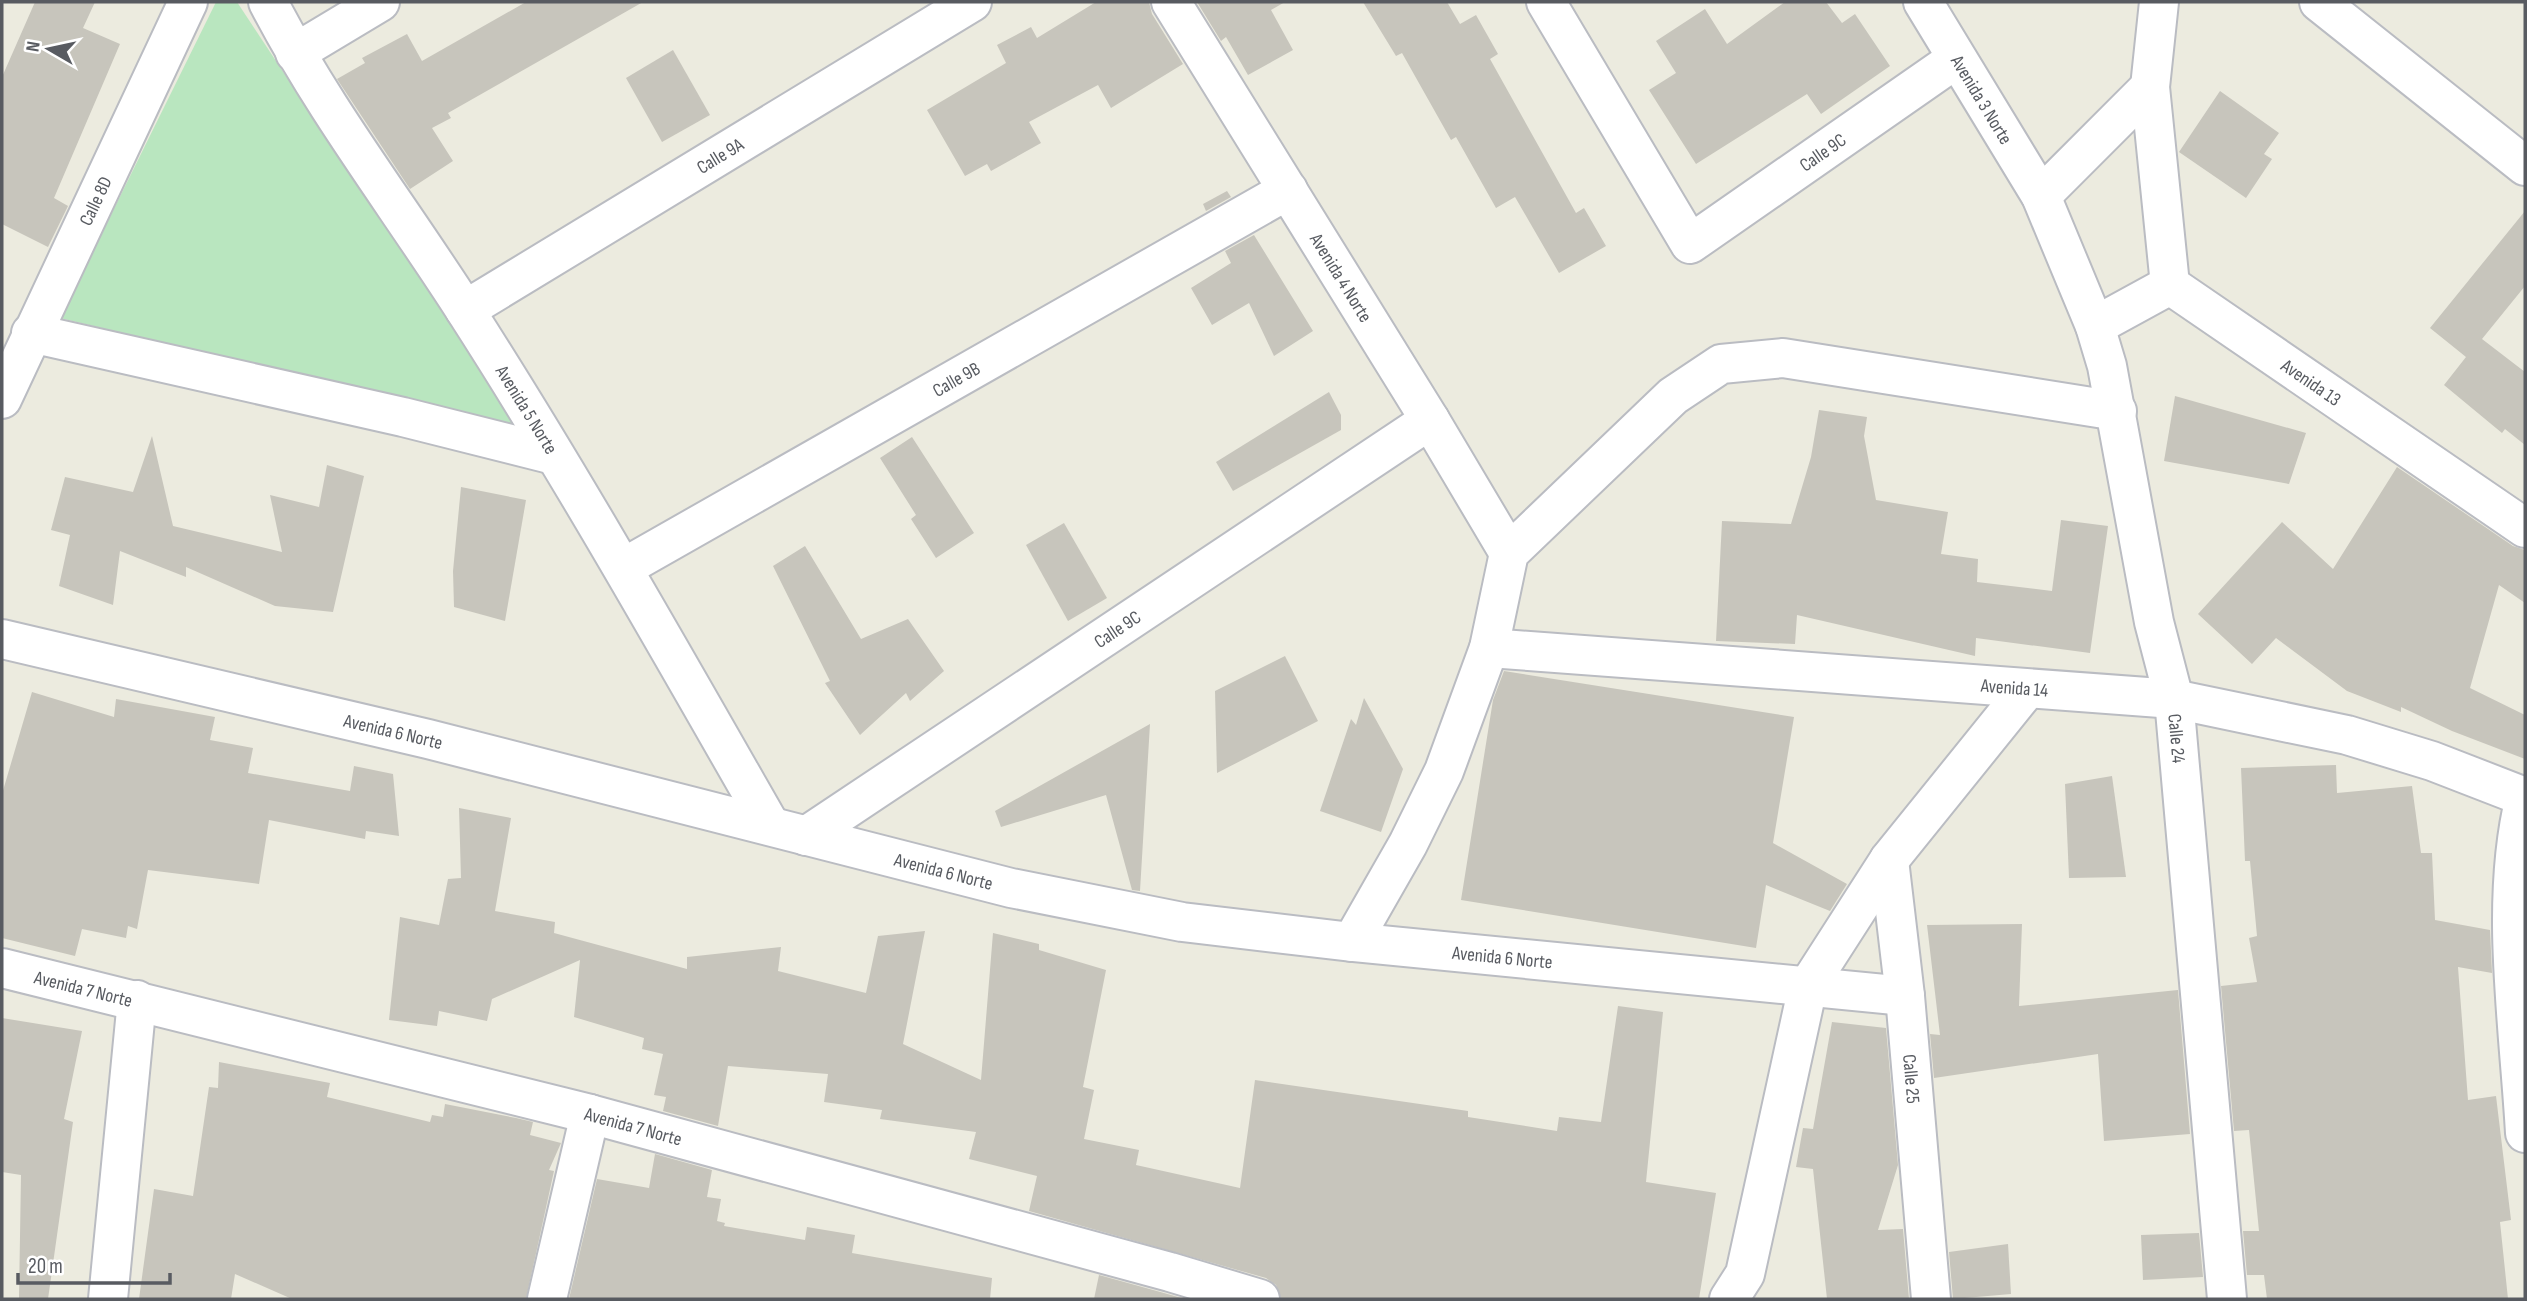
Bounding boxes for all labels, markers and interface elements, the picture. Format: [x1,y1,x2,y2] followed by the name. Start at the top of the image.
[14,14,84,84] north arrow
[22,40,46,53] text: N
[1945,50,2017,149] street label: Avenida 3 Norte
[1796,129,1851,177] street label: Calle 9C
[693,133,749,180] street label: Calle 9A
[75,173,118,230] street label: Calle 8D
[1304,229,1377,327] street label: Avenida 4 Norte
[2276,354,2345,412] street label: Avenida 13
[929,357,985,403] street label: Calle 9B
[489,361,562,459] street label: Avenida 5 Norte
[1090,606,1146,654] street label: Calle 9C
[1979,675,2049,703] street label: Avenida 14
[340,709,445,755] street label: Avenida 6 Norte
[2162,713,2190,764] street label: Calle 24
[891,848,995,896] street label: Avenida 6 Norte
[1450,942,1554,975] street label: Avenida 6 Norte
[31,966,134,1013] street label: Avenida 7 Norte
[1897,1053,1924,1105] street label: Calle 25
[581,1103,684,1152] street label: Avenida 7 Norte
[18,1242,170,1286] scale bar
[28,1254,63,1279] text: 20 m

